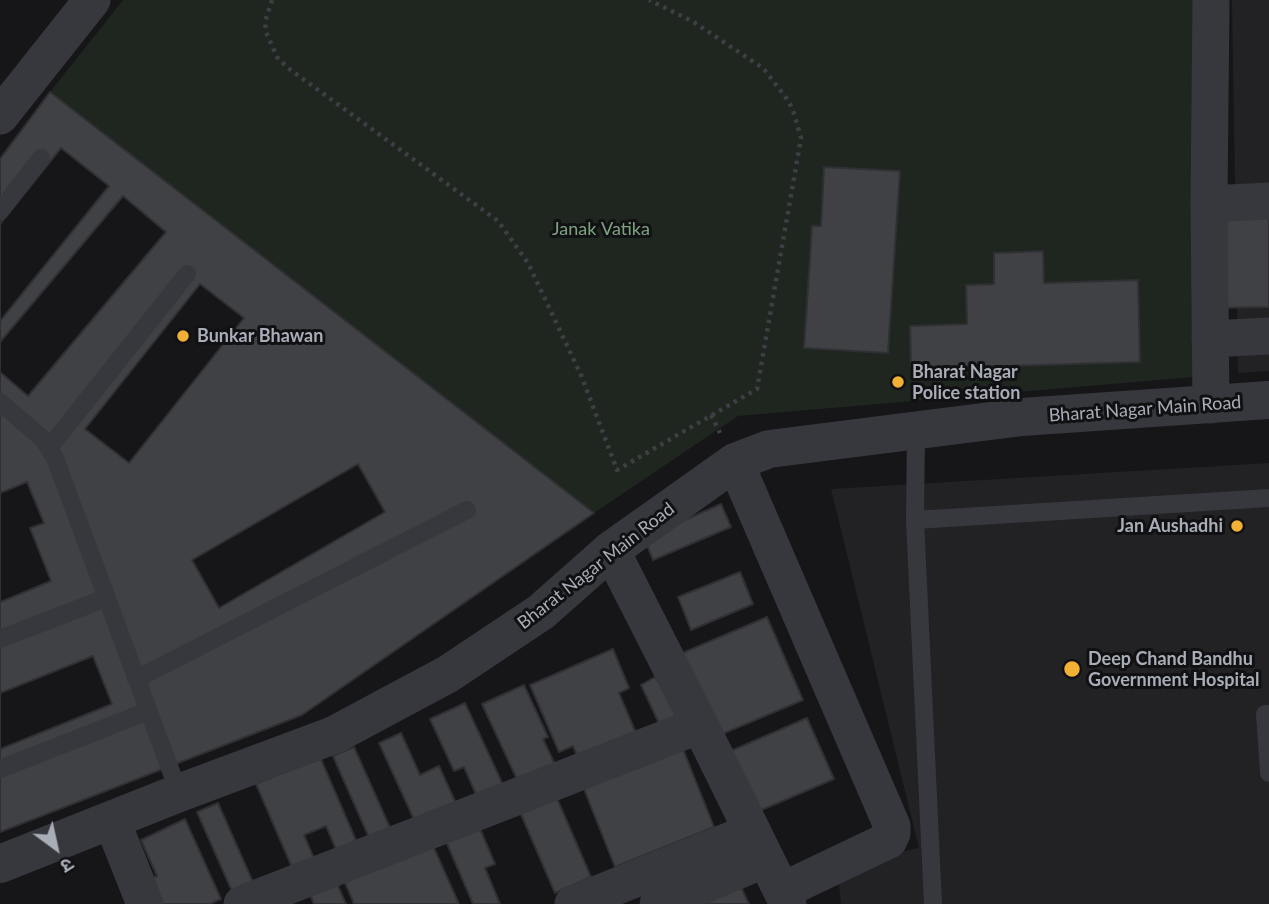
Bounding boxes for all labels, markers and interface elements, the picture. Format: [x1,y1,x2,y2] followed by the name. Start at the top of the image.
[552,218,650,240] park label: Janak Vatika
[197,325,323,347] place label: Bunkar Bhawan
[175,328,191,344] marker: Bunkar Bhawan
[912,361,1020,404] place label: Bharat Nagar Police station
[890,374,906,390] marker: Bharat Nagar Police station
[1048,391,1242,427] street label: Bharat Nagar Main Road
[513,498,679,634] street label: Bharat Nagar Main Road
[1117,515,1223,537] place label: Jan Aushadhi
[1229,518,1245,534] marker: Jan Aushadhi
[1088,648,1259,690] place label: Deep Chand Bandhu Government Hospital
[1062,659,1082,679] marker: Deep Chand Bandhu Government Hospital
[21,813,91,883] north arrow
[57,853,79,879] text: उ

